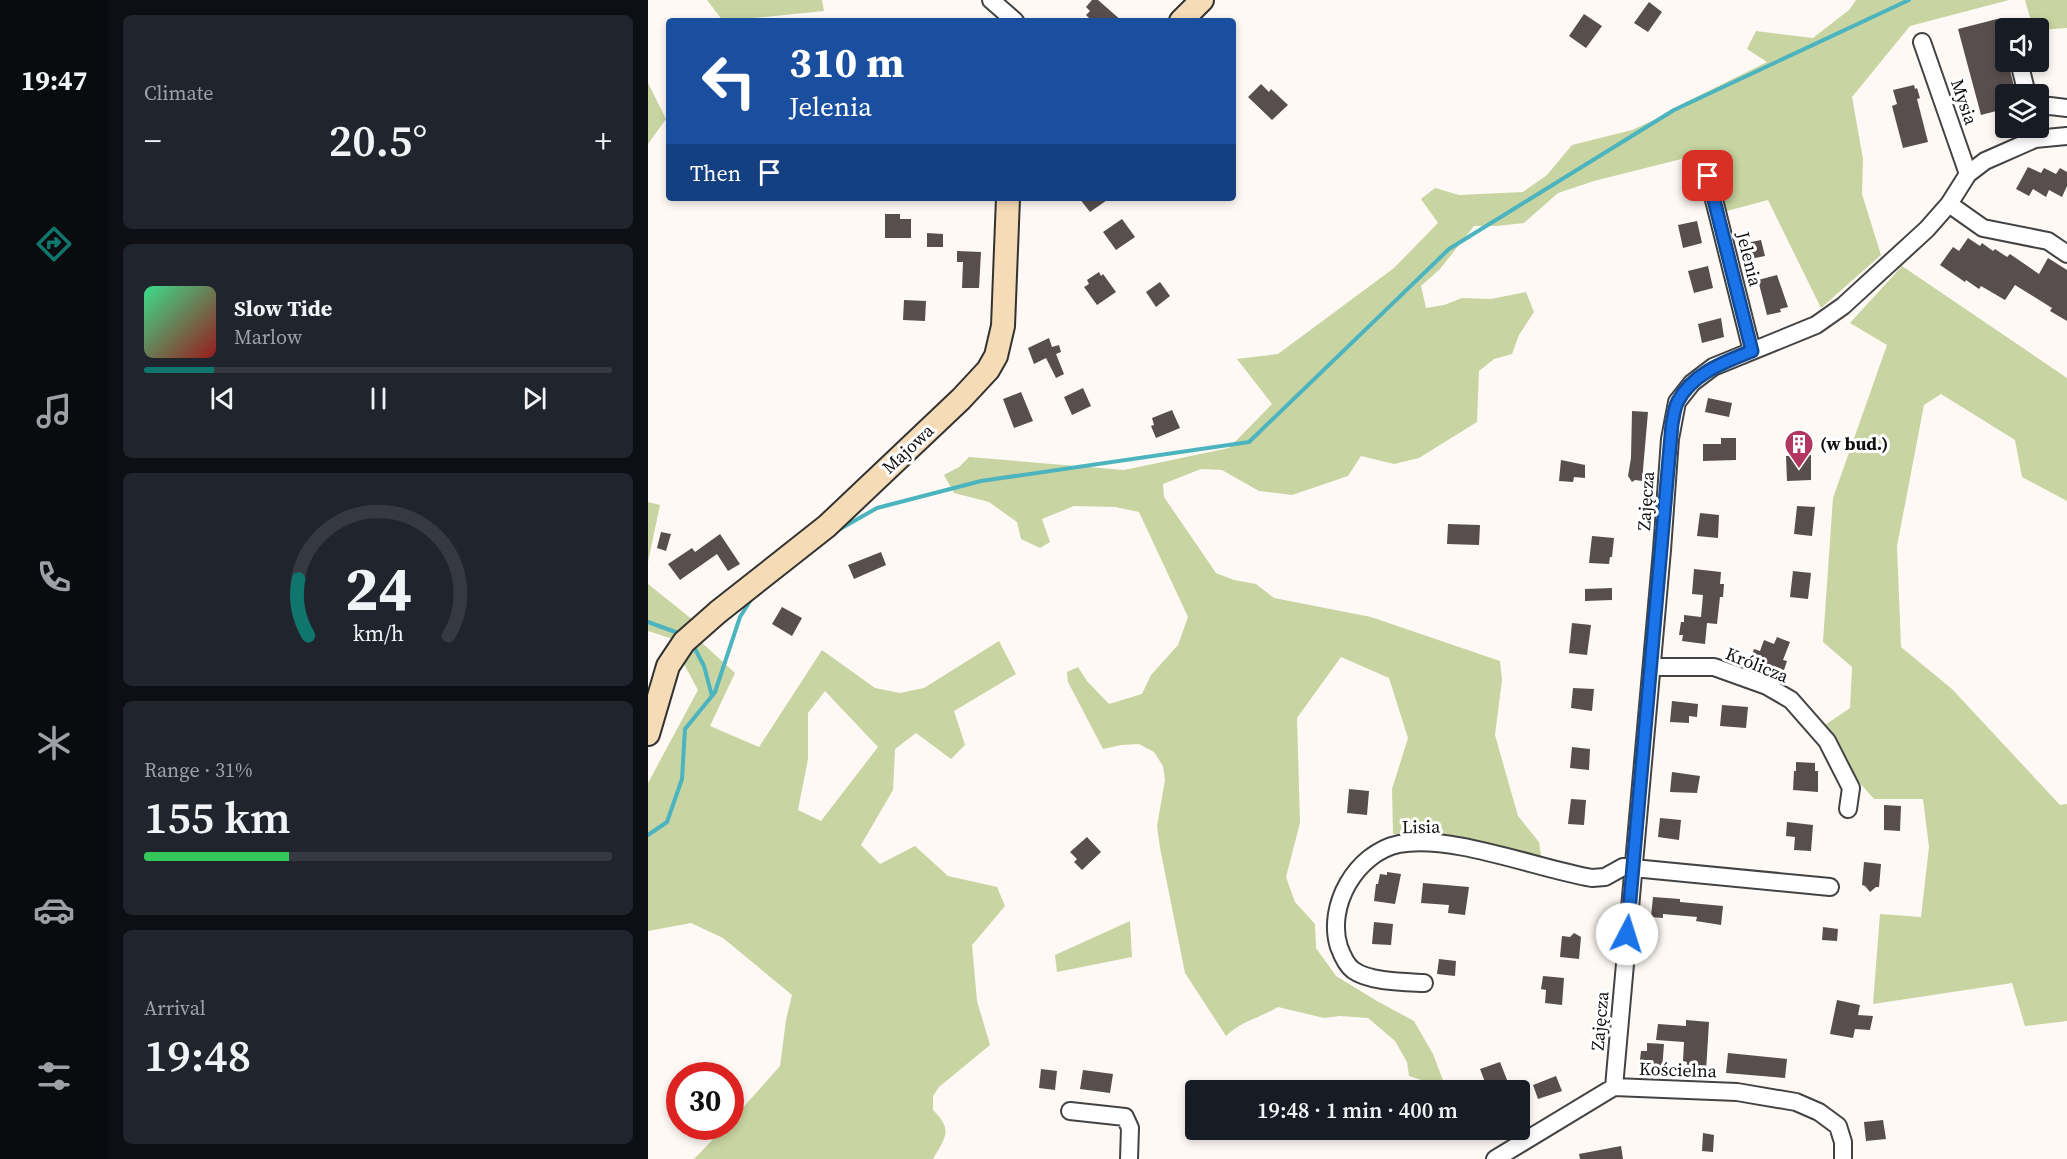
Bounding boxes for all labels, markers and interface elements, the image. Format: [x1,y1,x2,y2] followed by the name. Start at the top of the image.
[1995,18,2049,138] map controls
[1995,18,2049,72] button: sound
[789,33,904,91] text: 310 m
[690,42,768,120] icon: left
[21,62,87,99] text: 19:47
[1945,76,1984,129] street label: Mysia
[144,79,213,107] text: Climate
[1995,84,2049,138] button: layers
[789,88,872,125] text: Jelenia
[329,109,427,171] text: 20.5°
[144,118,162,163] text: −
[595,118,612,163] text: +
[1682,150,1733,201] pin
[753,156,786,189] icon: arrive
[690,158,741,188] text: Then
[1691,159,1724,192] icon: arrive
[33,223,75,265] icon: directions
[1730,228,1769,290] street label: Jelenia
[234,293,332,323] text: Slow Tide
[234,323,302,351] text: Marlow
[206,382,239,415] icon: previous
[362,382,395,415] icon: pause
[518,382,551,415] icon: next
[33,390,75,432] icon: music
[876,418,940,479] street label: Majowa
[1783,428,1815,470] building icon: (w bud.)
[1820,431,1888,456] place label: (w bud.)
[1631,470,1660,531] street label: Zajęcza
[344,546,412,632] text: 24
[33,556,75,598] icon: phone
[352,620,404,649] text: km/h
[1722,641,1793,689] street label: Królicza
[33,722,75,764] icon: climate
[144,756,253,784] text: Range · 31%
[144,786,291,848] text: 155 km
[1402,814,1441,839] street label: Lisia
[33,889,75,931] icon: car
[1595,902,1659,966] position arrow
[1584,989,1615,1052] street label: Zajęcza
[144,994,206,1022] text: Arrival
[144,1024,251,1086] text: 19:48
[33,1055,75,1097] icon: filters
[1639,1056,1718,1083] street label: Kościelna
[666,1062,744,1140] speed limit sign: 30
[1257,1095,1458,1125] text: 19:48 · 1 min · 400 m

